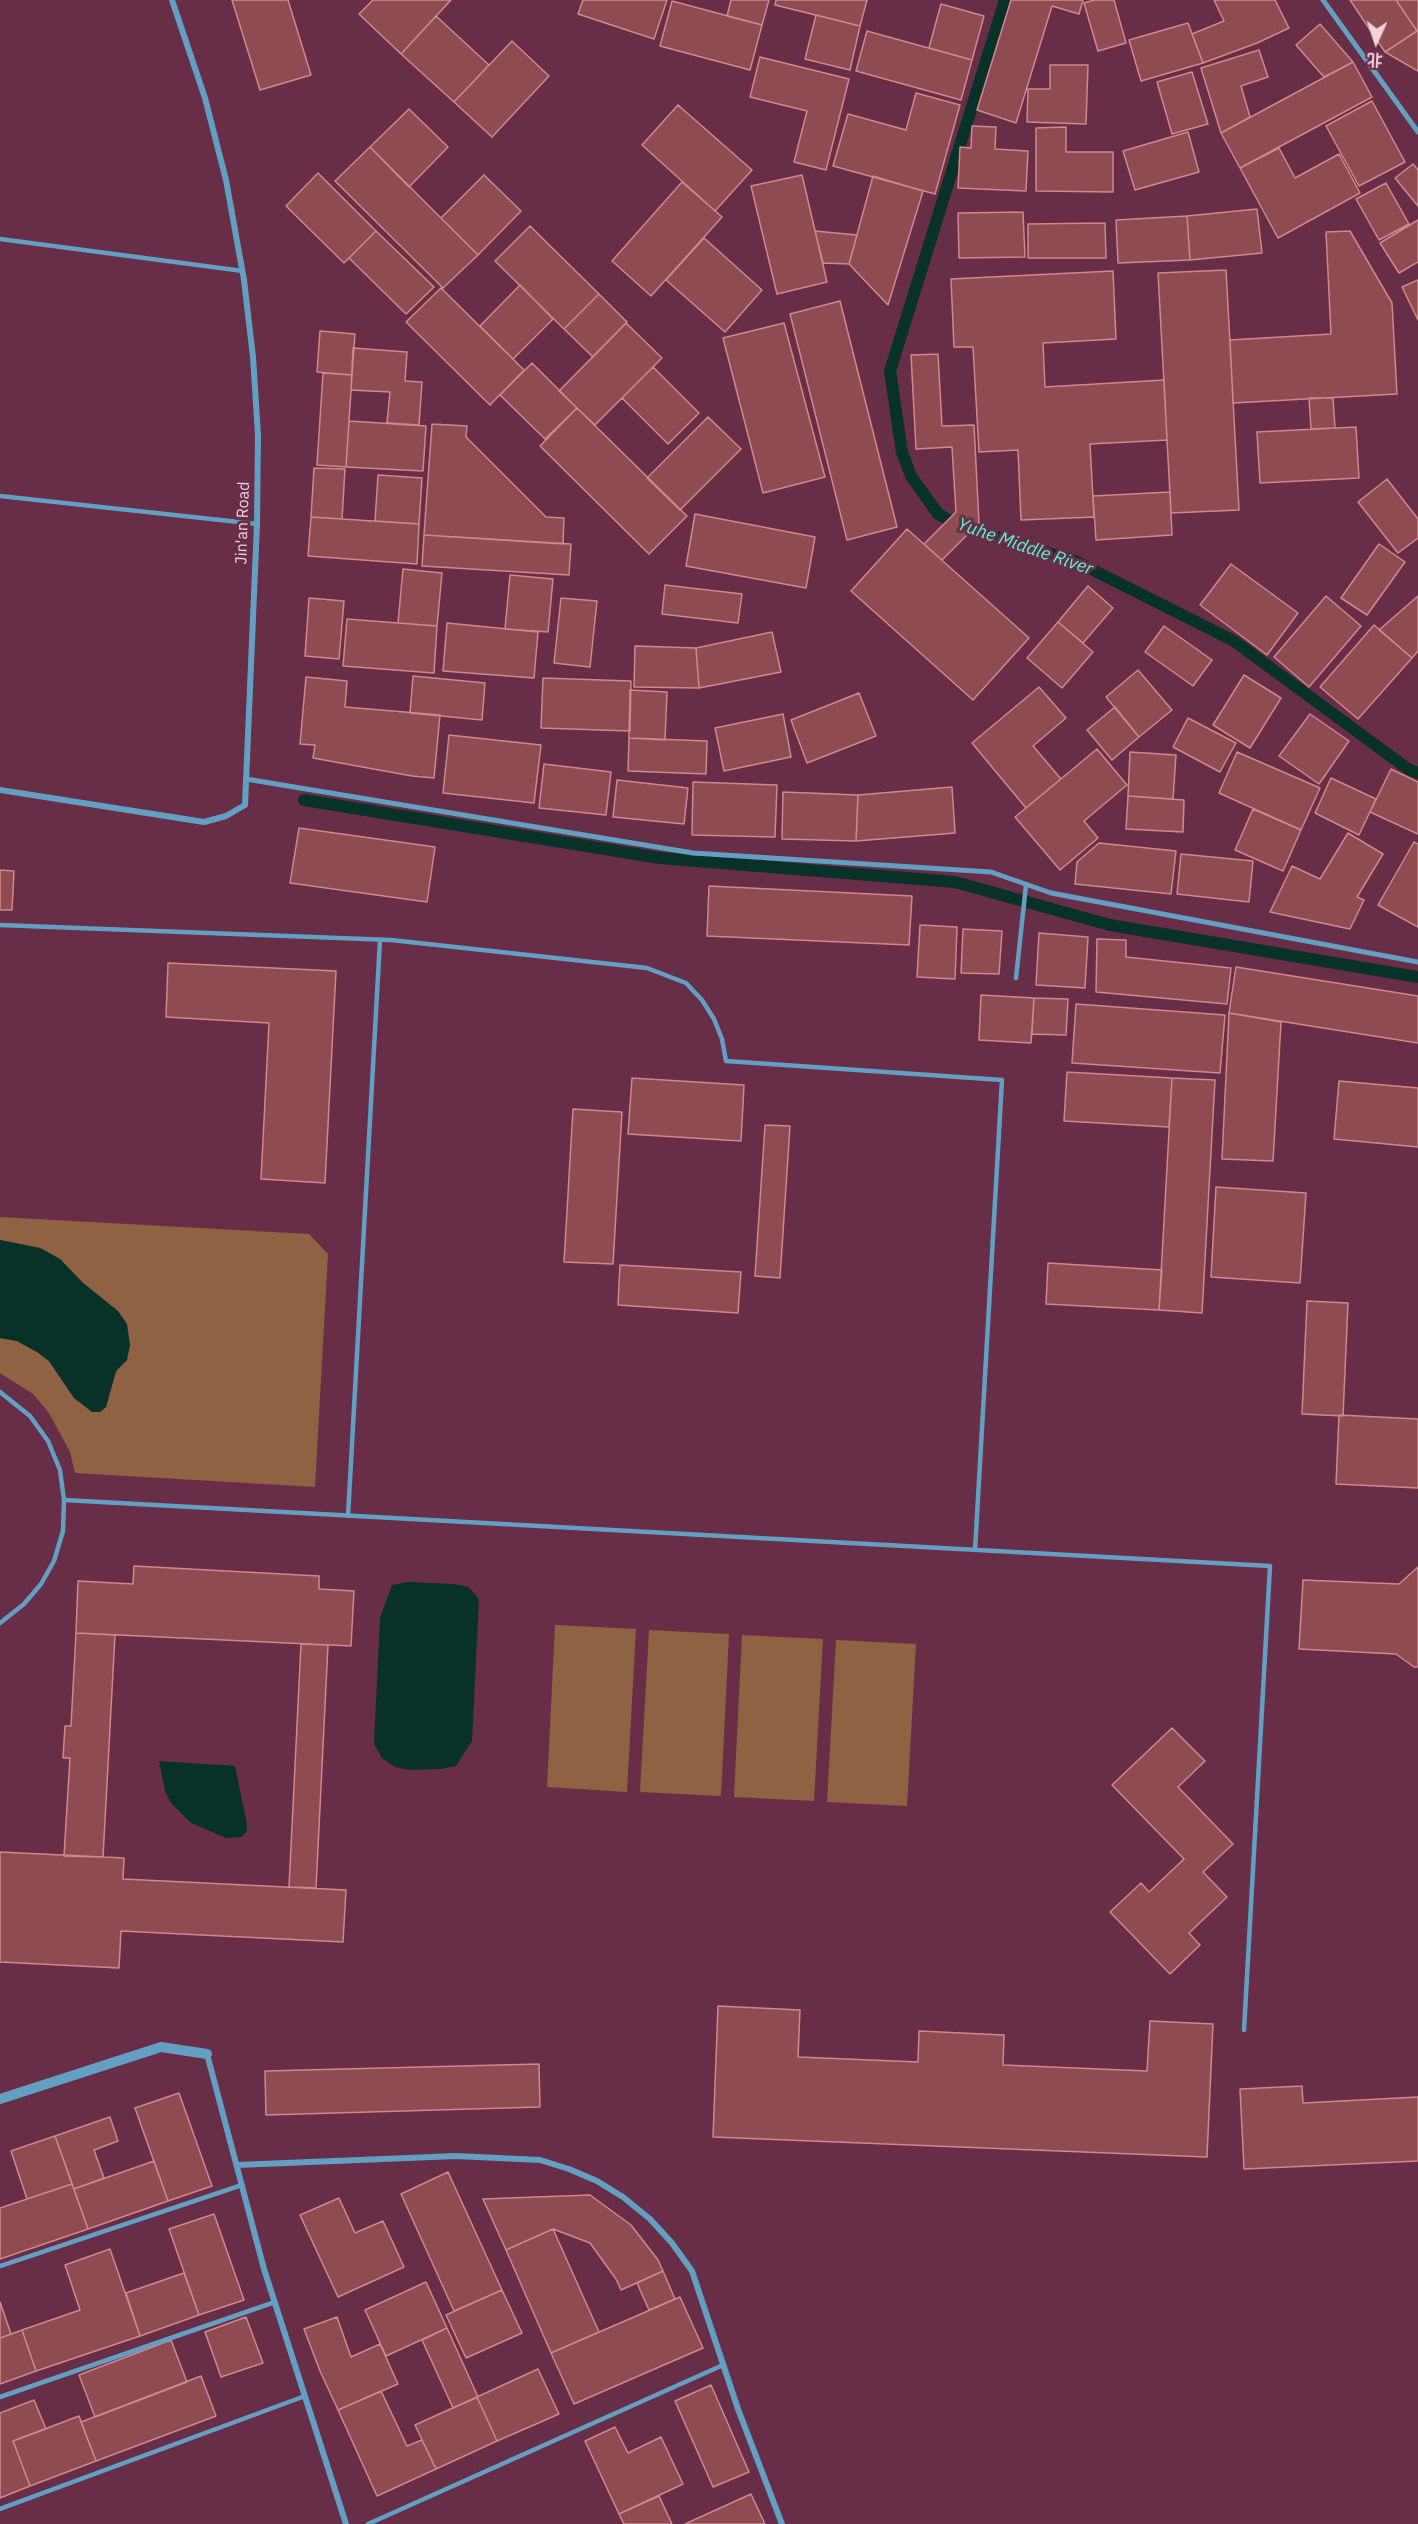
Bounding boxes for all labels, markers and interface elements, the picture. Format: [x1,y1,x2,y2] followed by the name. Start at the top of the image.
[1346,12,1406,72] north arrow
[1367,50,1384,70] text: 北
[232,481,254,565] street label: Jin'an Road
[954,514,1096,580] water label: Yuhe Middle River

